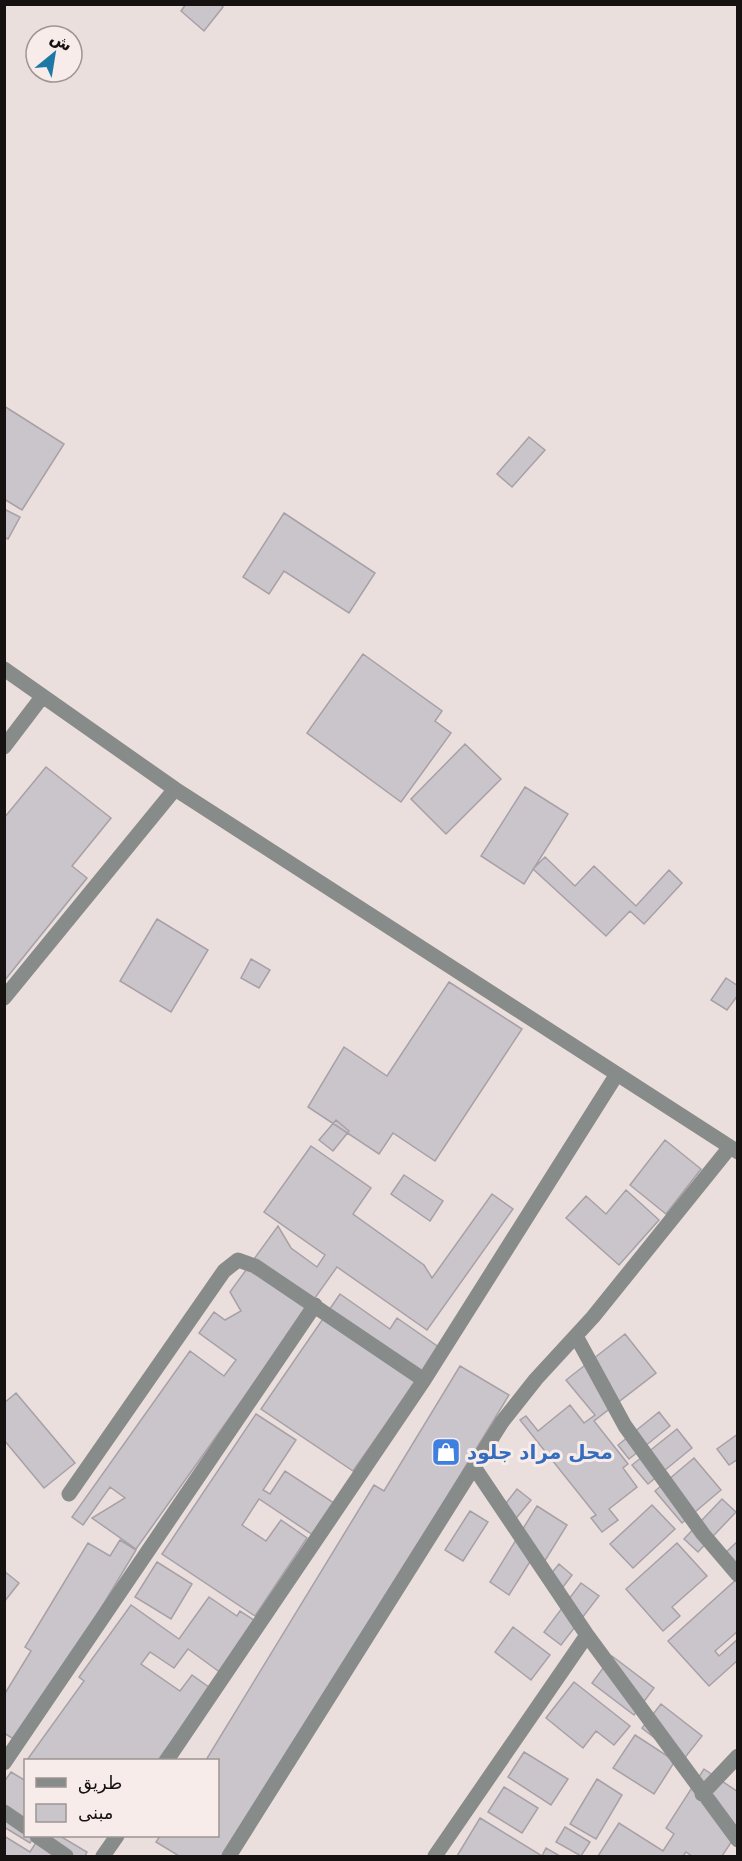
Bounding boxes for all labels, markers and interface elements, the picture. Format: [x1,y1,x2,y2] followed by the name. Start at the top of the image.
[24,24,84,84] north arrow
[47,28,76,55] text: ش
[430,1436,462,1468] shop icon: محل مراد جلود
[467,1440,613,1464] place label: محل مراد جلود
[24,1759,219,1837] legend
[78,1772,122,1794] text: طريق
[78,1802,114,1823] text: مبنى

